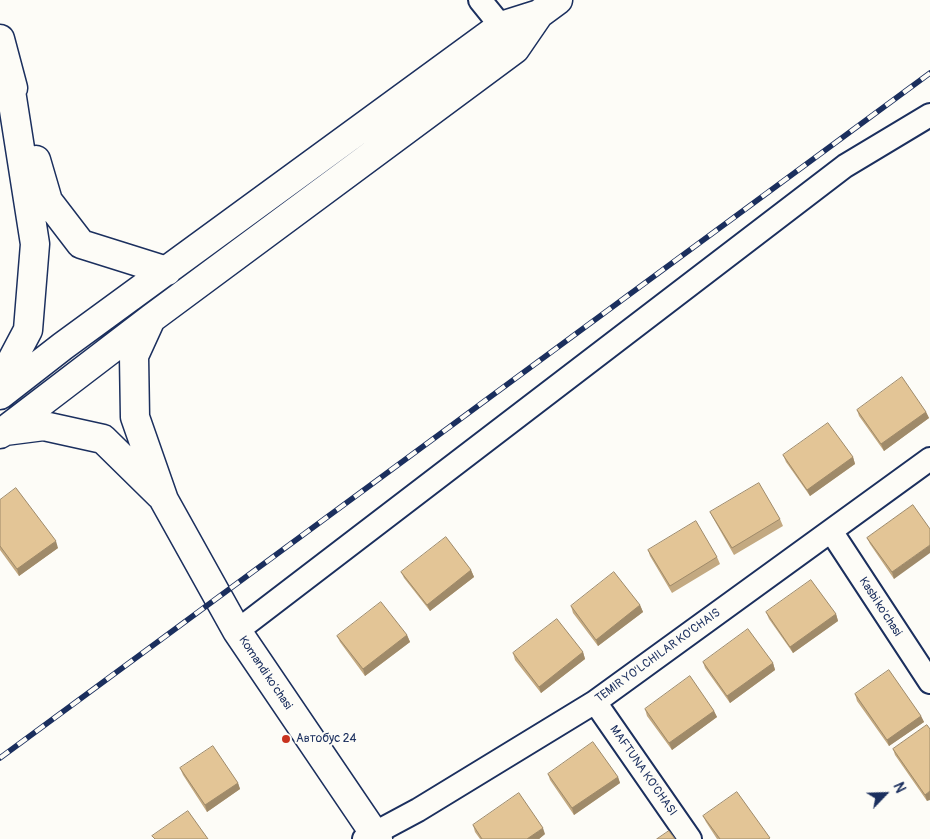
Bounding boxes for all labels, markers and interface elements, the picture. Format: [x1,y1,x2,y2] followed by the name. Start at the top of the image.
[856,575,904,639] street label: Kasbi ko'chasi
[593,606,723,706] street label: TEMIR YO'LCHILAR KO'CHAIS
[235,634,295,712] street label: Komandi ko‘chasi
[606,723,680,819] street label: MAFTUNA KO'CHASI
[296,732,357,746] place label: Автобус 24
[280,733,292,745] marker: Автобус 24
[860,769,910,819] north arrow
[889,780,909,795] text: N

